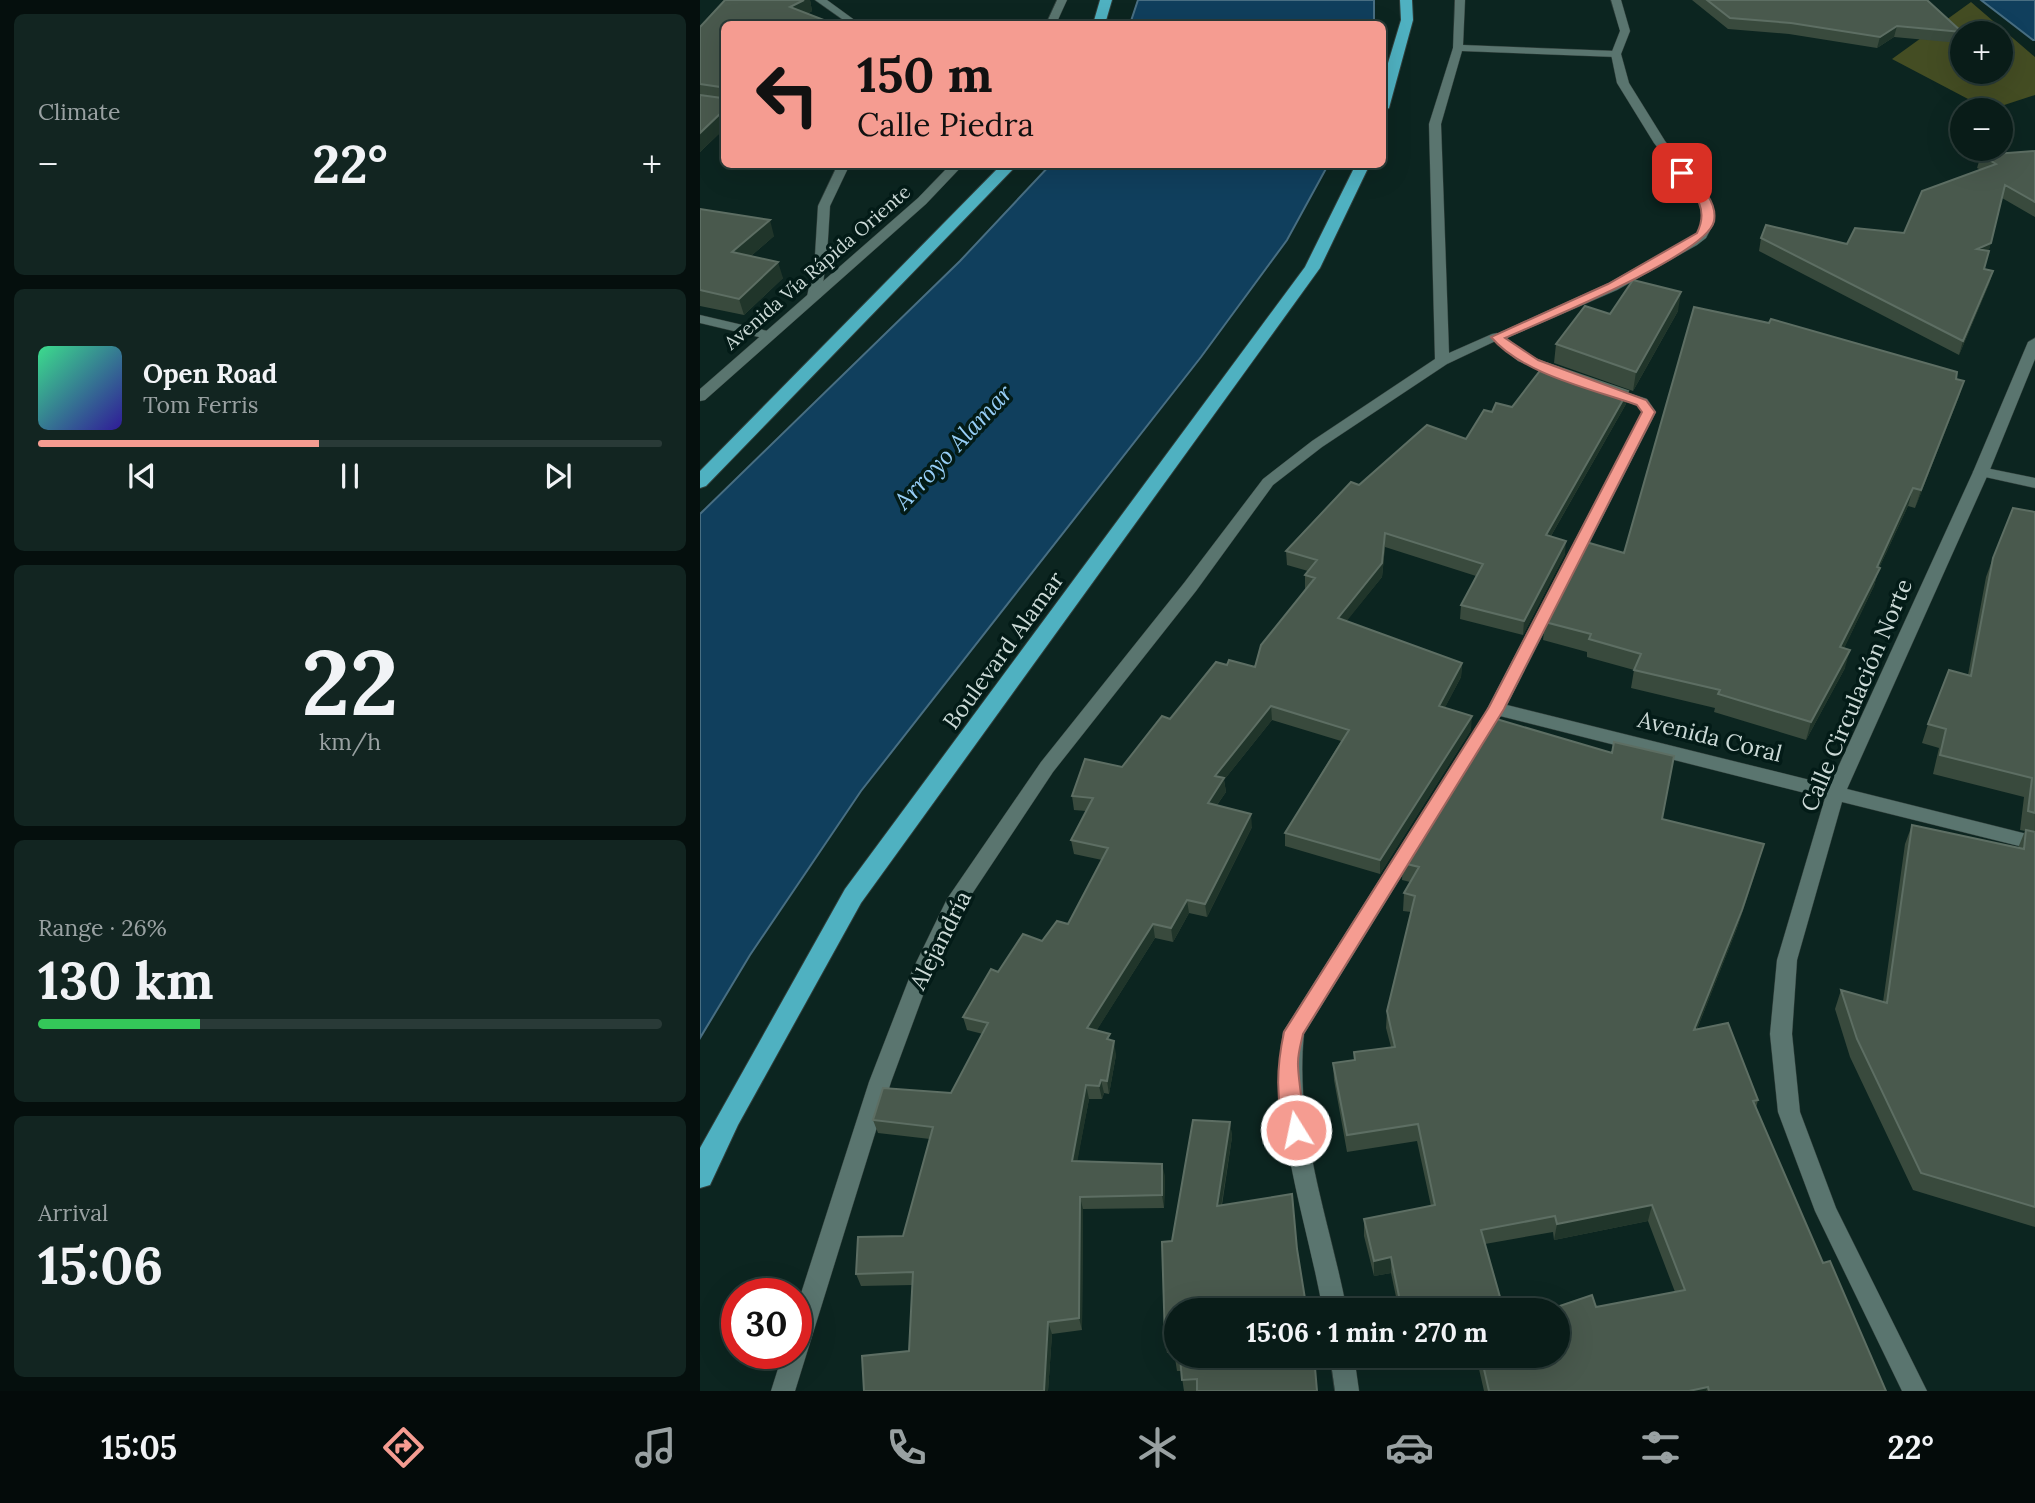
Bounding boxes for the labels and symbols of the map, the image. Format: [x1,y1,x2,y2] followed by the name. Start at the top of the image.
[1652,143,1712,203] pin
[718,179,915,355] street label: Avenida Vía Rápida Oriente
[886,378,1019,517] water label: Arroyo Alamar
[936,565,1070,735] street label: Boulevard Alamar
[1794,574,1918,816] street label: Calle Circulación Norte
[1634,704,1785,768] street label: Avenida Coral
[902,886,977,995] street label: Alejandría
[1259,1093,1333,1167] position arrow
[721,1278,812,1369] speed limit sign: 30

